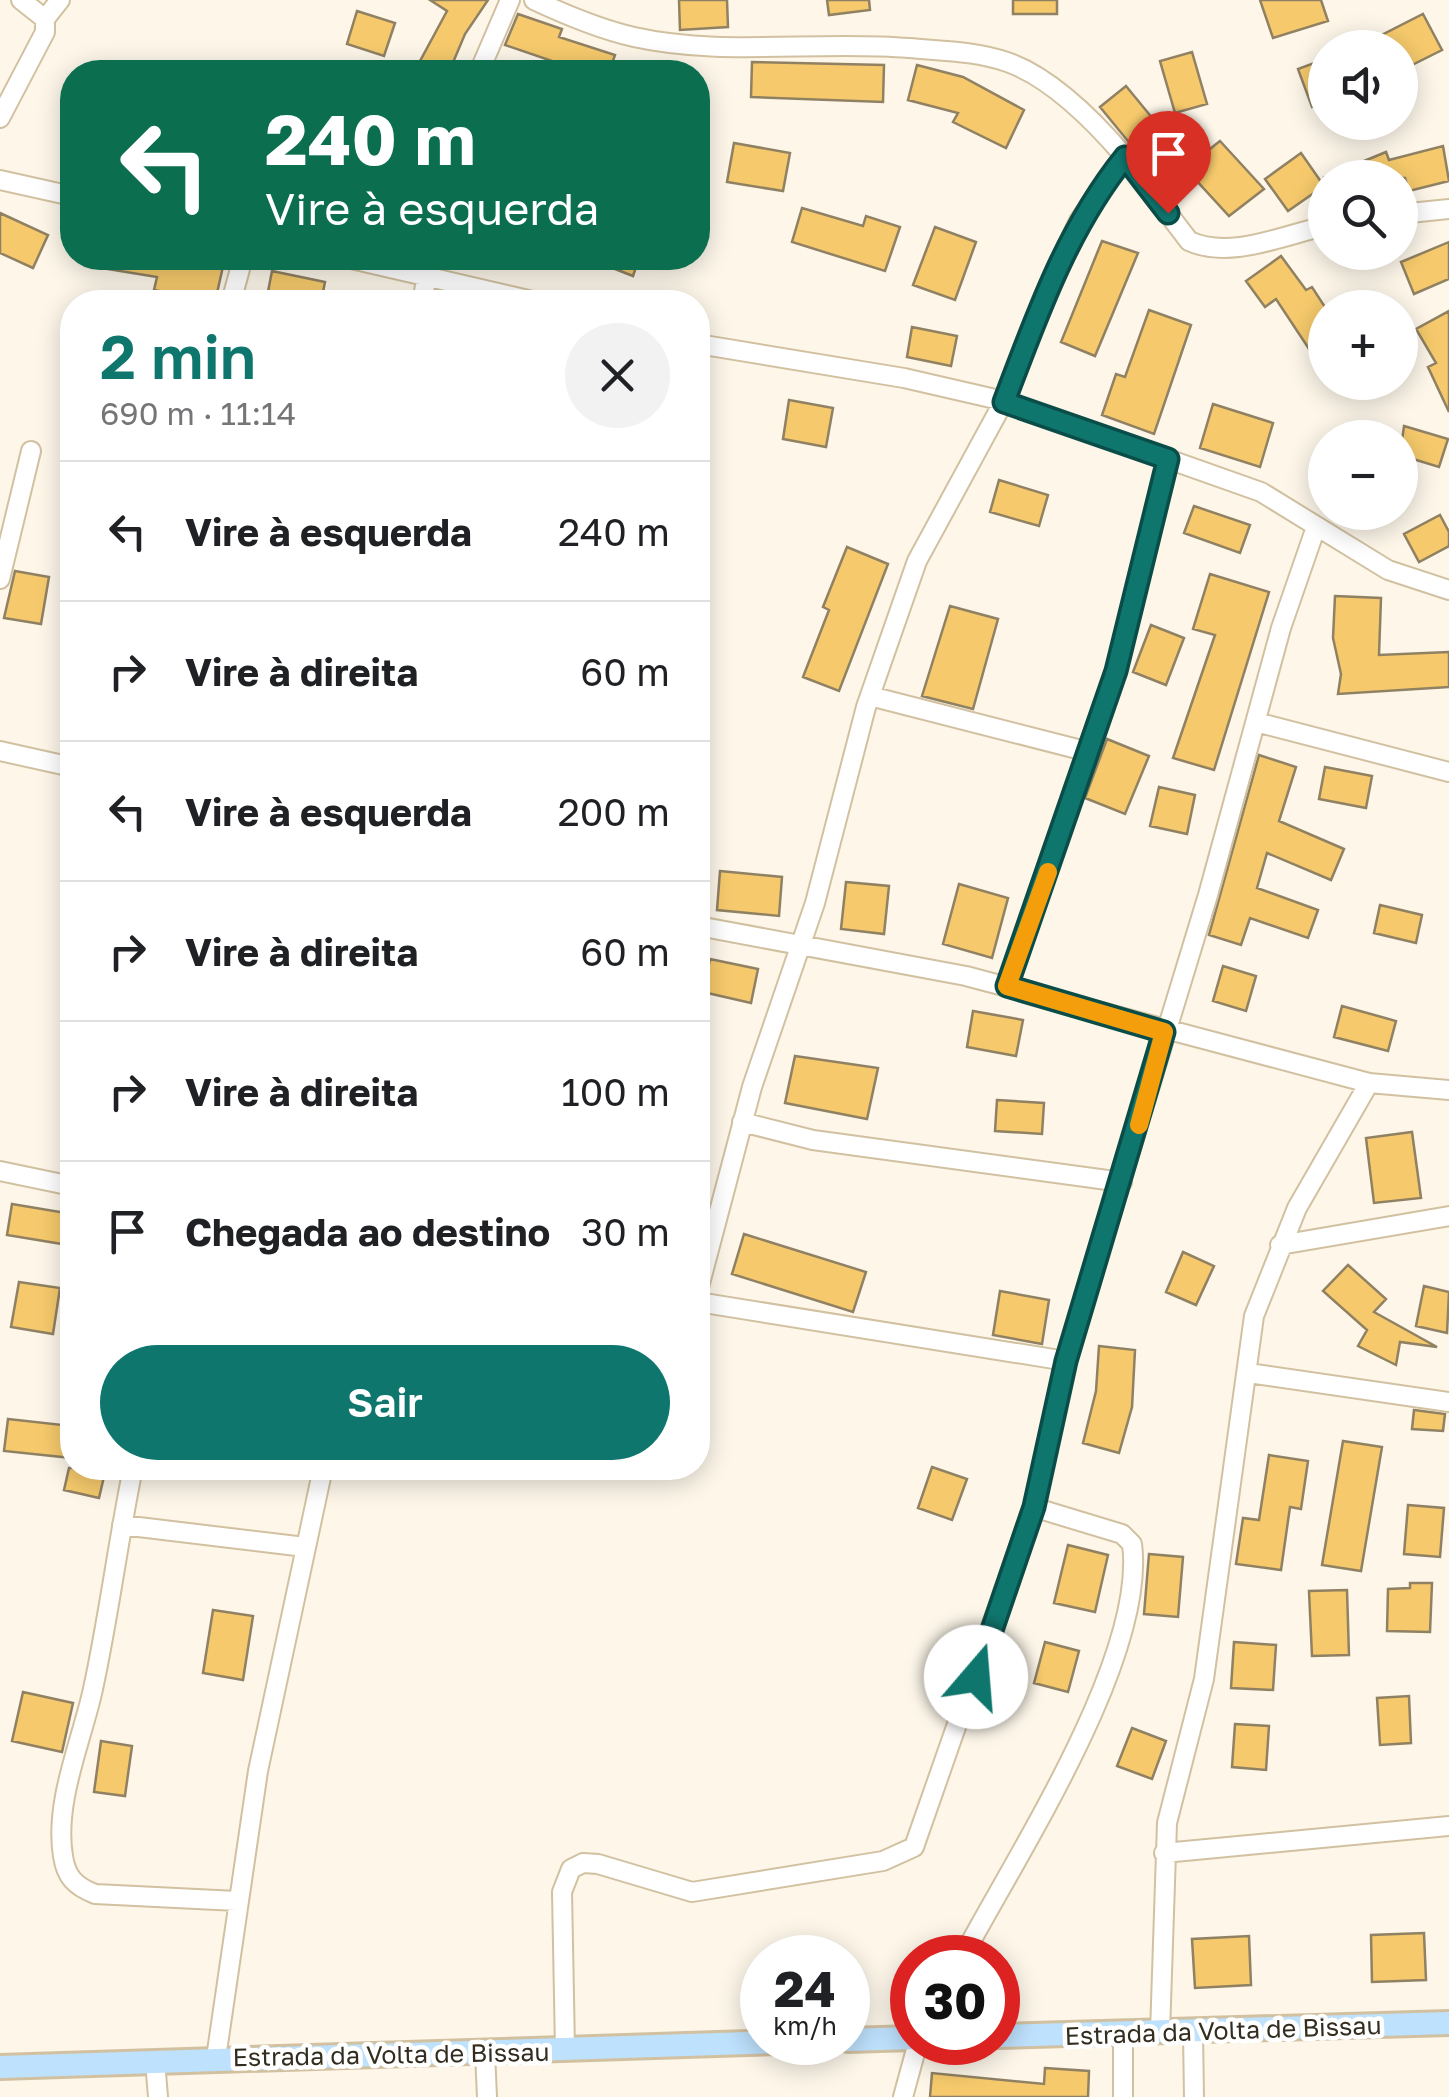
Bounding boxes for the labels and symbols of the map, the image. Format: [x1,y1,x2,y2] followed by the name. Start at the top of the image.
[1126,111,1211,214] pin
[924,1625,1028,1729] position arrow
[890,1935,1020,2065] speed limit sign: 30
[1064,2009,1382,2051] street label: Estrada da Volta de Bissau
[232,2036,550,2072] street label: Estrada da Volta de Bissau

